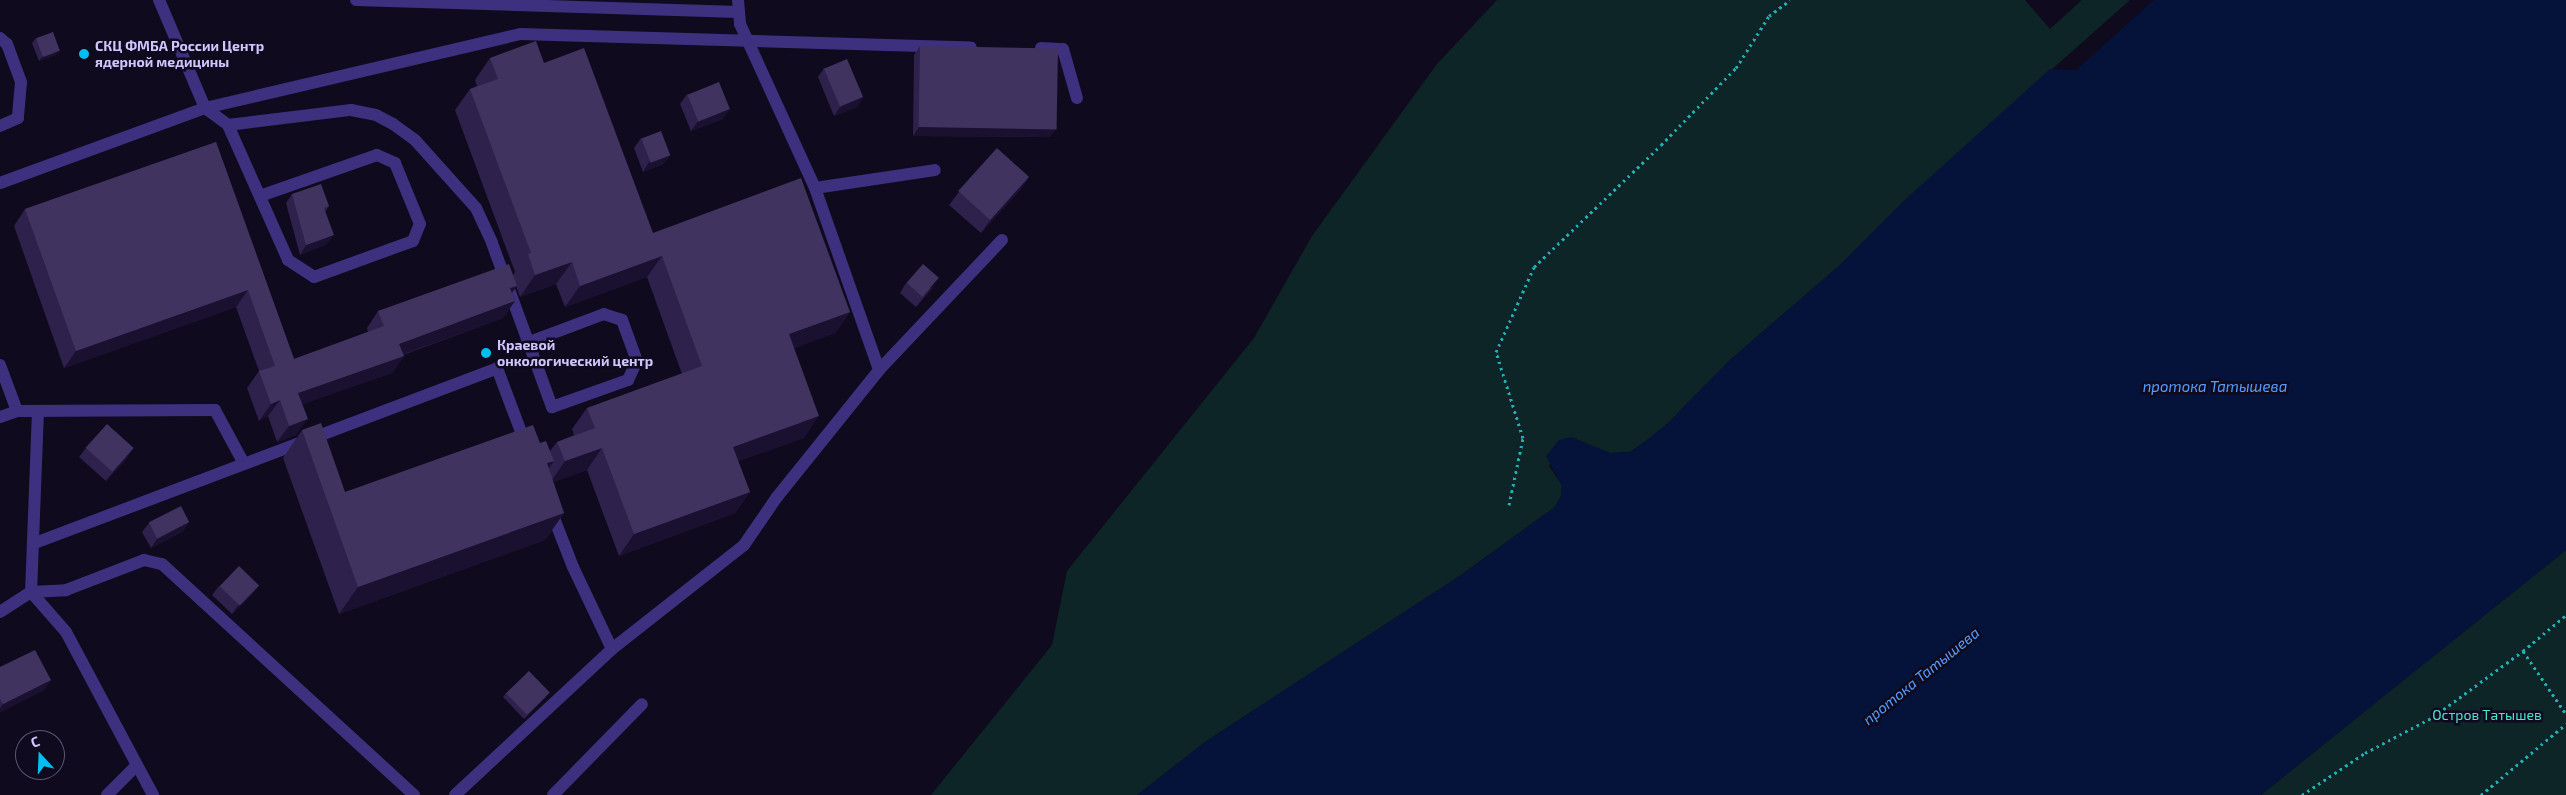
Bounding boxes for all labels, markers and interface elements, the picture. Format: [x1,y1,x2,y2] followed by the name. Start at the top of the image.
[95,38,264,70] place label: СКЦ ФМБА России Центр ядерной медицины
[77,47,91,61] marker: СКЦ ФМБА России Центр ядерной медицины
[497,337,653,370] place label: Краевой онкологический центр
[479,346,493,360] marker: Краевой онкологический центр
[2143,378,2287,396] water label: протока Татышева
[1859,623,1983,729] water label: протока Татышева
[2432,707,2542,723] park label: Остров Татышев
[15,730,65,780] north arrow
[28,732,42,751] text: С

